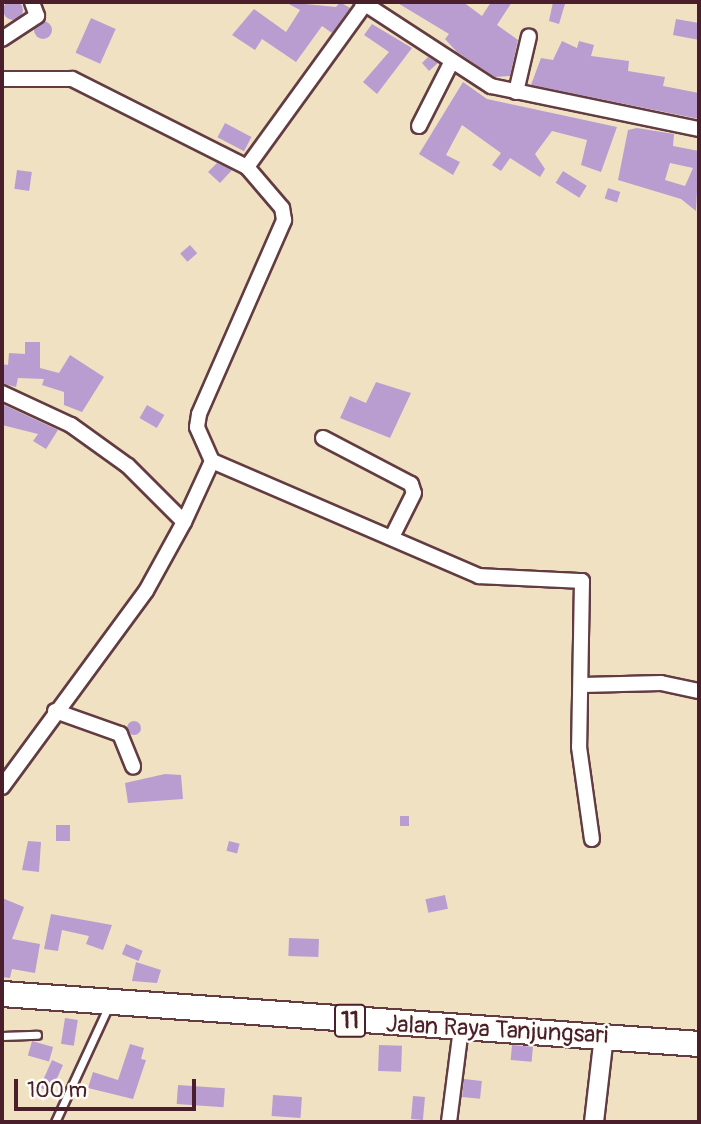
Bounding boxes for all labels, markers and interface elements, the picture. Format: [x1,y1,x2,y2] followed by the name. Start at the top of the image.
[332,1002,368,1040] road number: 11
[385,1010,609,1050] street label: Jalan Raya Tanjungsari
[18,1064,200,1108] scale bar
[27,1077,87,1104] text: 100 m

